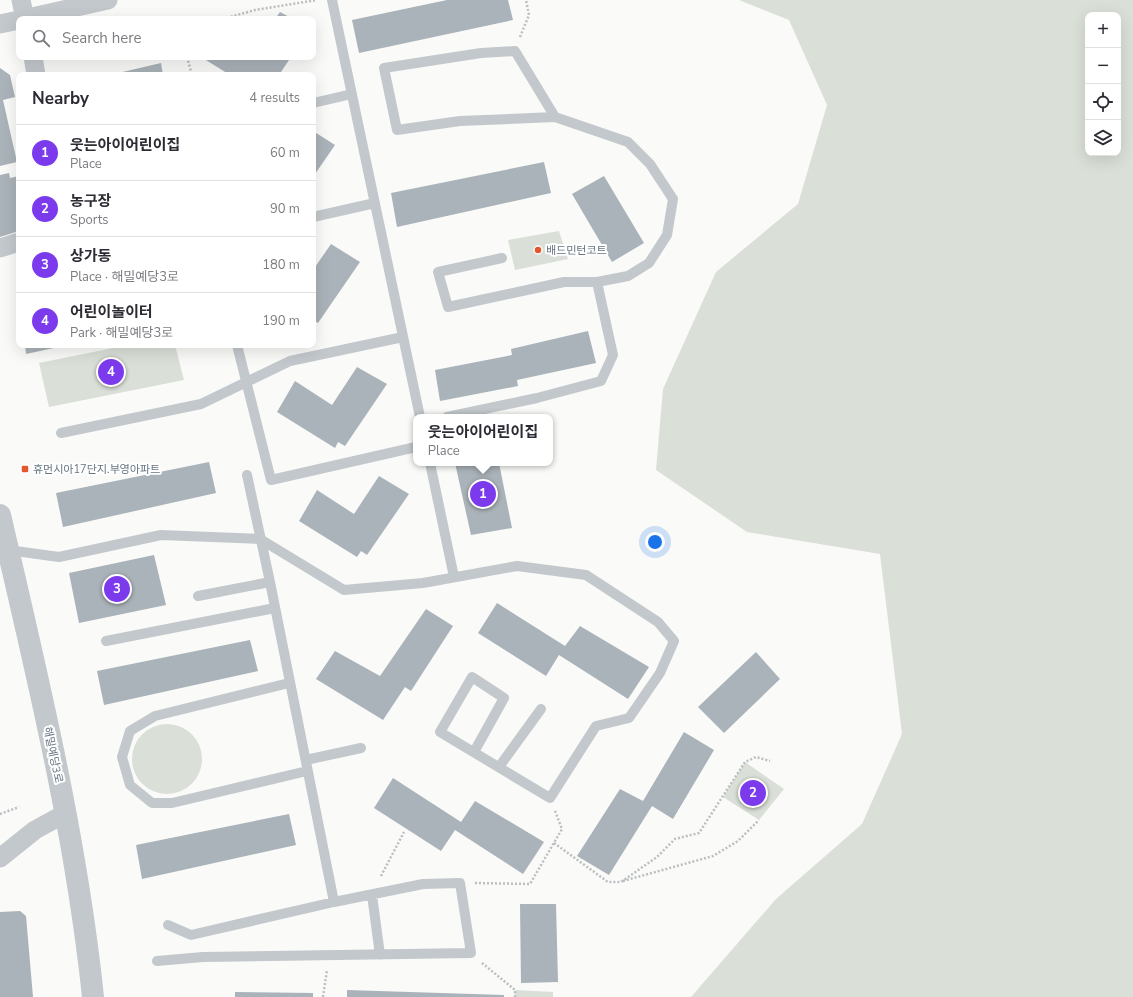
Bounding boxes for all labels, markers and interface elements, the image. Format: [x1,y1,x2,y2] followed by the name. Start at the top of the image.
[1085,12,1121,156] map controls
[1085,12,1121,48] button: +
[16,16,316,60] search box
[30,27,52,49] icon: search
[62,28,142,48] text: Search here
[1085,48,1121,84] button: −
[1085,84,1121,120] button: locate
[32,87,89,110] text: Nearby
[249,89,300,107] text: 4 results
[1085,120,1121,156] button: layers
[70,135,180,155] text: 웃는아이어린이집
[41,144,49,162] text: 1
[270,144,300,162] text: 60 m
[70,155,102,173] text: Place
[70,191,111,211] text: 농구장
[41,200,49,218] text: 2
[270,200,300,218] text: 90 m
[70,211,109,229] text: Sports
[546,243,607,258] place label: 배드민턴코트
[533,245,543,255] marker: 배드민턴코트
[70,246,111,266] text: 상가동
[41,256,49,274] text: 3
[262,256,300,274] text: 180 m
[70,268,179,286] text: Place · 해밀예당3로
[70,302,153,322] text: 어린이놀이터
[41,312,49,330] text: 4
[262,312,300,330] text: 190 m
[70,324,173,342] text: Park · 해밀예당3로
[98,357,124,387] pin: 4
[413,414,553,466] popup
[428,422,538,442] text: 웃는아이어린이집
[428,442,460,460] text: Place
[33,462,160,477] place label: 휴먼시아17단지.부영아파트
[20,464,30,474] marker: 휴먼시아17단지.부영아파트
[470,479,496,509] pin: 1
[645,532,665,552] your location
[104,574,130,604] pin: 3
[40,725,66,785] street label: 해밀예당3로
[740,778,766,808] pin: 2

